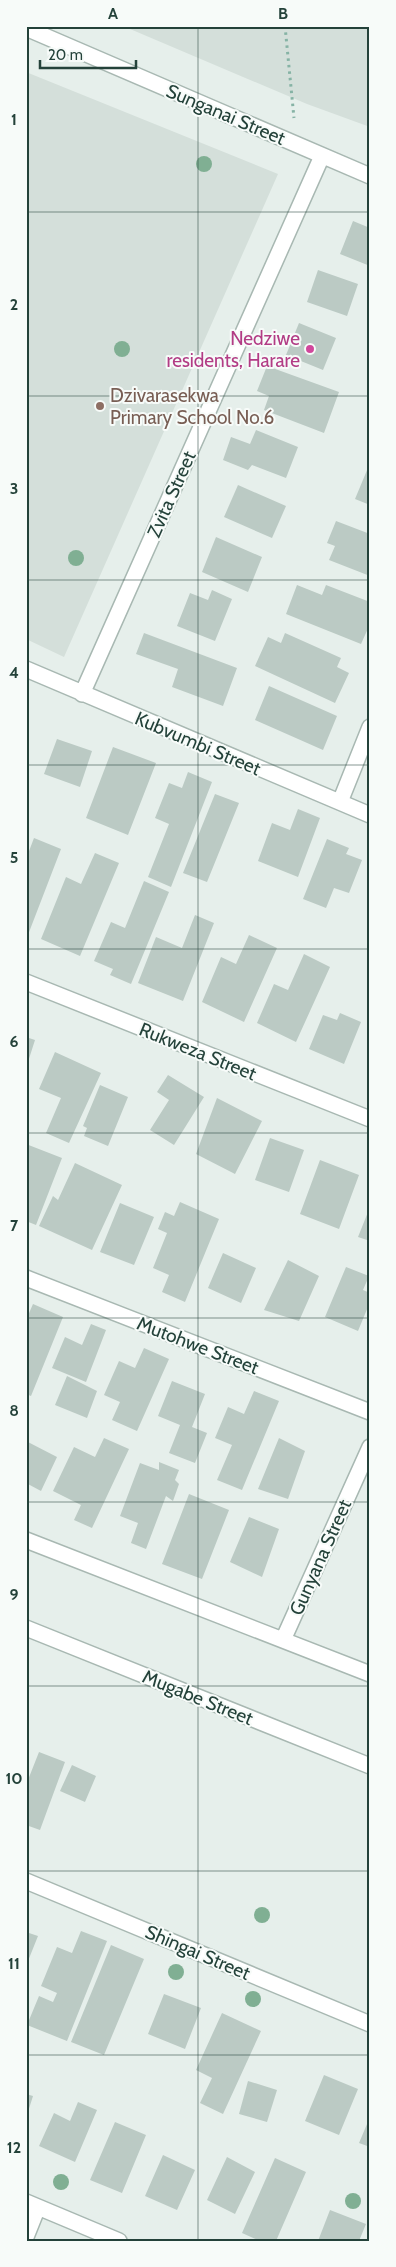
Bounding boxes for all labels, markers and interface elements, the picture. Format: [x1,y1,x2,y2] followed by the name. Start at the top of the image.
[108,4,118,23] text: A
[278,4,288,23] text: B
[40,38,136,70] scale bar
[48,46,83,64] text: 20 m
[163,79,289,150] street label: Sunganai Street
[11,110,17,129] text: 1
[10,295,18,314] text: 2
[166,327,300,372] place label: Nedziwe residents, Harare
[304,343,316,355] marker: Nedziwe residents, Harare
[110,384,274,429] place label: Dzivarasekwa Primary School No.6
[94,400,106,412] marker: Dzivarasekwa Primary School No.6
[142,447,201,541] street label: Zvita Street
[10,479,18,498] text: 3
[9,663,19,682] text: 4
[132,707,265,781] street label: Kubvumbi Street
[10,848,18,867] text: 5
[136,1018,260,1086] street label: Rukweza Street
[10,1032,19,1051] text: 6
[10,1216,19,1235] text: 7
[134,1312,263,1379] street label: Mutohwe Street
[9,1401,19,1420] text: 8
[285,1495,357,1619] street label: Gunyana Street
[10,1585,19,1604] text: 9
[139,1665,257,1730] street label: Mugabe Street
[5,1769,23,1788] text: 10
[142,1920,254,1985] street label: Shingai Street
[8,1954,20,1973] text: 11
[7,2138,21,2157] text: 12

